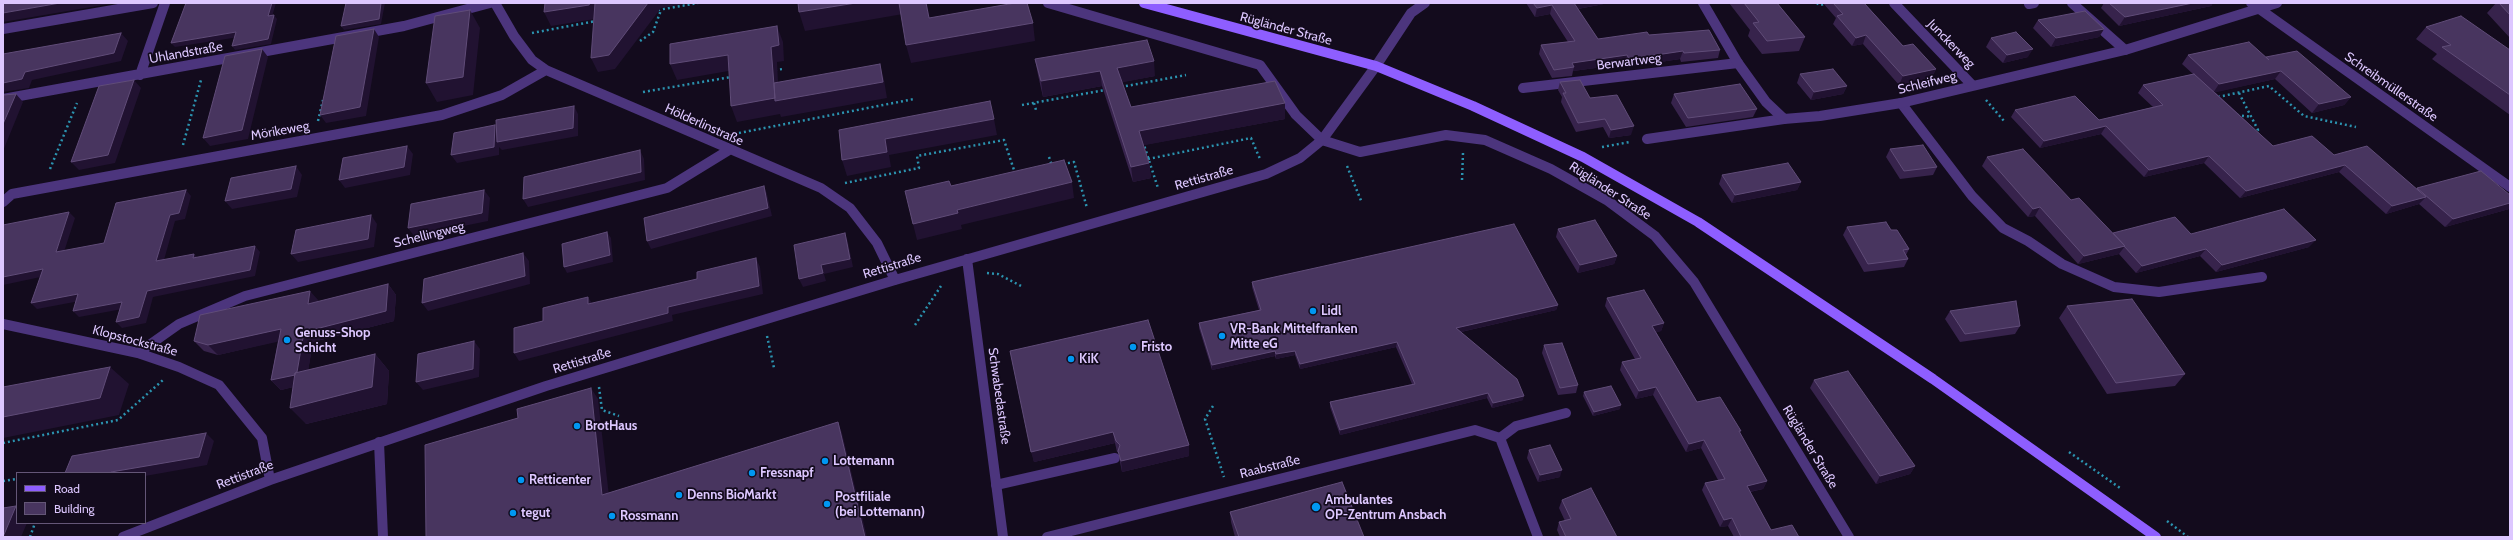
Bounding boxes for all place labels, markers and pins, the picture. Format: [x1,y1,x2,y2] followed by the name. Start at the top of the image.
[1321,303,1341,319] place label: Lidl
[1308,306,1318,316] marker: Lidl
[1230,321,1358,352] place label: VR-Bank Mittelfranken Mitte eG
[295,325,370,356] place label: Genuss-Shop Schicht
[1217,331,1227,341] marker: VR-Bank Mittelfranken Mitte eG
[282,335,292,345] marker: Genuss-Shop Schicht
[1141,339,1172,355] place label: Fristo
[1128,342,1138,352] marker: Fristo
[1079,351,1099,367] place label: KiK
[1066,354,1076,364] marker: KiK
[585,418,637,434] place label: BrotHaus
[572,421,582,431] marker: BrotHaus
[833,453,895,469] place label: Lottemann
[820,456,830,466] marker: Lottemann
[760,465,814,481] place label: Fressnapf
[747,468,757,478] marker: Fressnapf
[529,472,591,488] place label: Retticenter
[516,475,526,485] marker: Retticenter
[687,487,776,503] place label: Denns BioMarkt
[835,489,925,520] place label: Postfiliale (bei Lottemann)
[674,490,684,500] marker: Denns BioMarkt
[1325,492,1446,523] place label: Ambulantes OP-Zentrum Ansbach
[822,499,832,509] marker: Postfiliale (bei Lottemann)
[1310,501,1322,513] marker: Ambulantes OP-Zentrum Ansbach
[521,505,550,521] place label: tegut
[508,508,518,518] marker: tegut
[620,508,678,524] place label: Rossmann
[607,511,617,521] marker: Rossmann

